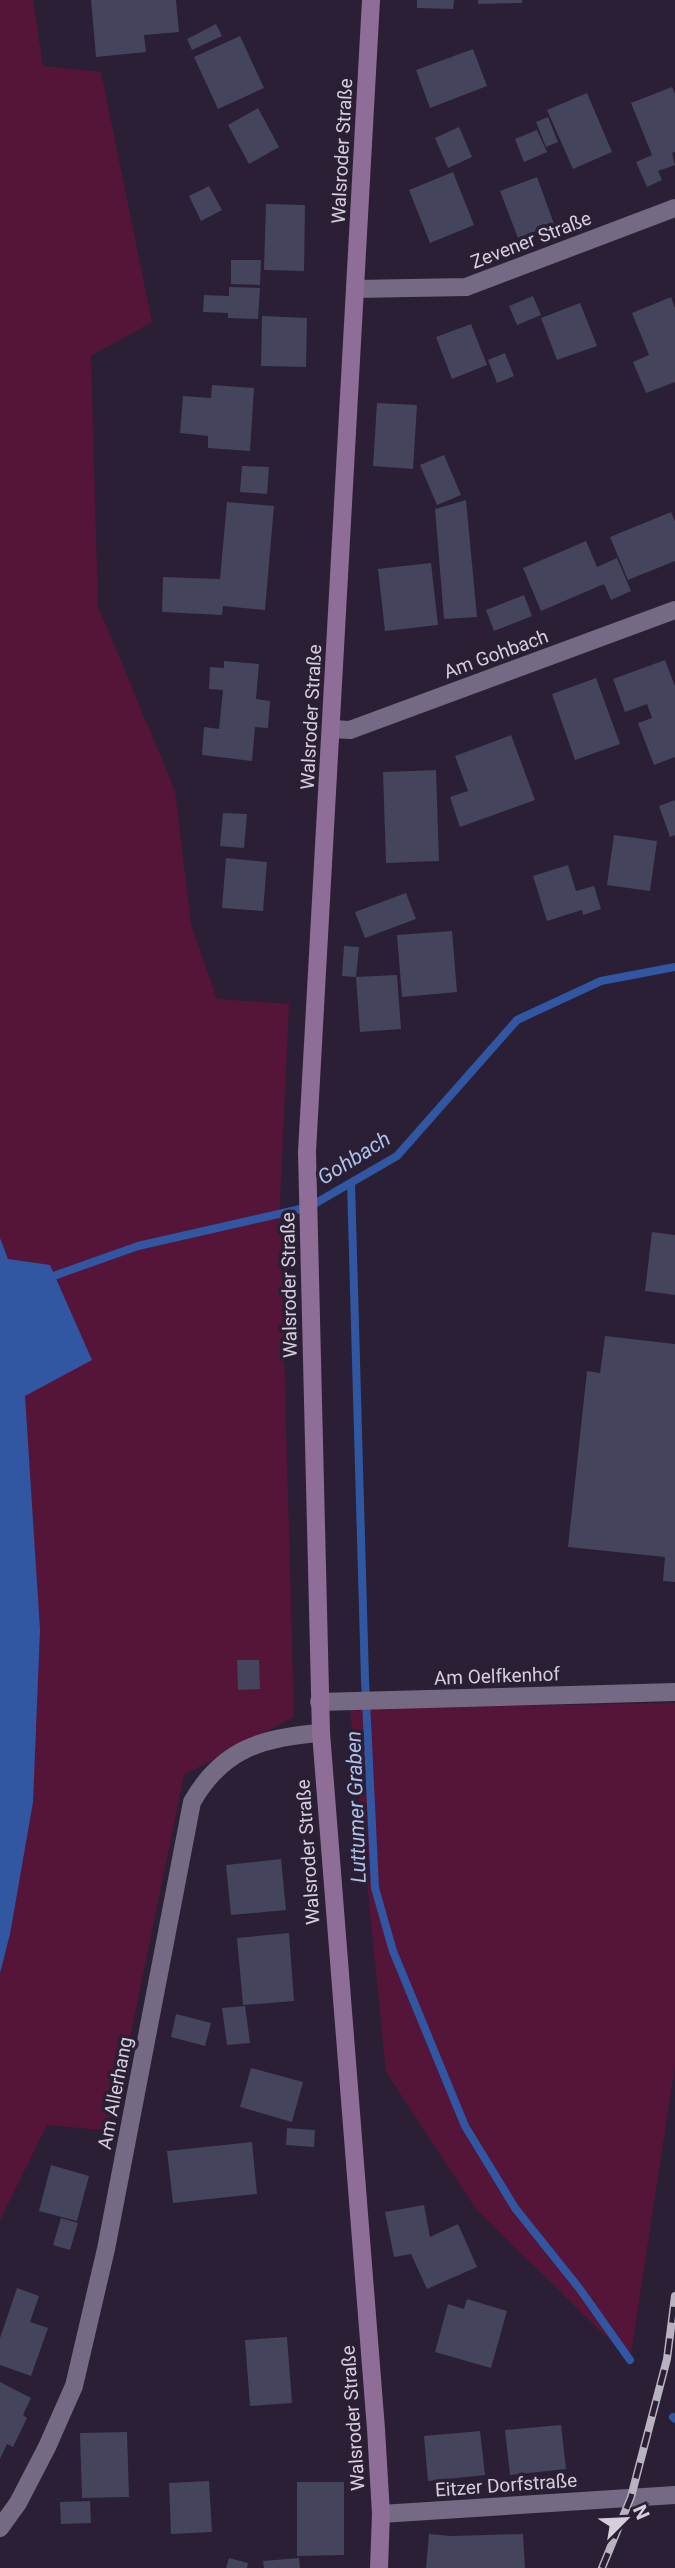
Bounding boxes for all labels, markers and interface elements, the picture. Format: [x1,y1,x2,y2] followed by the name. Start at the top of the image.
[327,78,357,224] street label: Walsroder Straße
[467,206,595,274] street label: Zevener Straße
[441,624,551,684] street label: Am Gohbach
[296,644,326,790] street label: Walsroder Straße
[313,1126,395,1190] water label: Gohbach
[276,1212,302,1358] street label: Walsroder Straße
[434,1662,561,1690] street label: Am Oelfkenhof
[341,1731,371,1883] water label: Luttumer Graben
[291,1779,325,1925] street label: Walsroder Straße
[93,2035,137,2151] street label: Am Allerhang
[336,2345,370,2491] street label: Walsroder Straße
[434,2469,578,2501] street label: Eitzer Dorfstraße
[591,2484,661,2554] north arrow
[628,2501,654,2523] text: N

